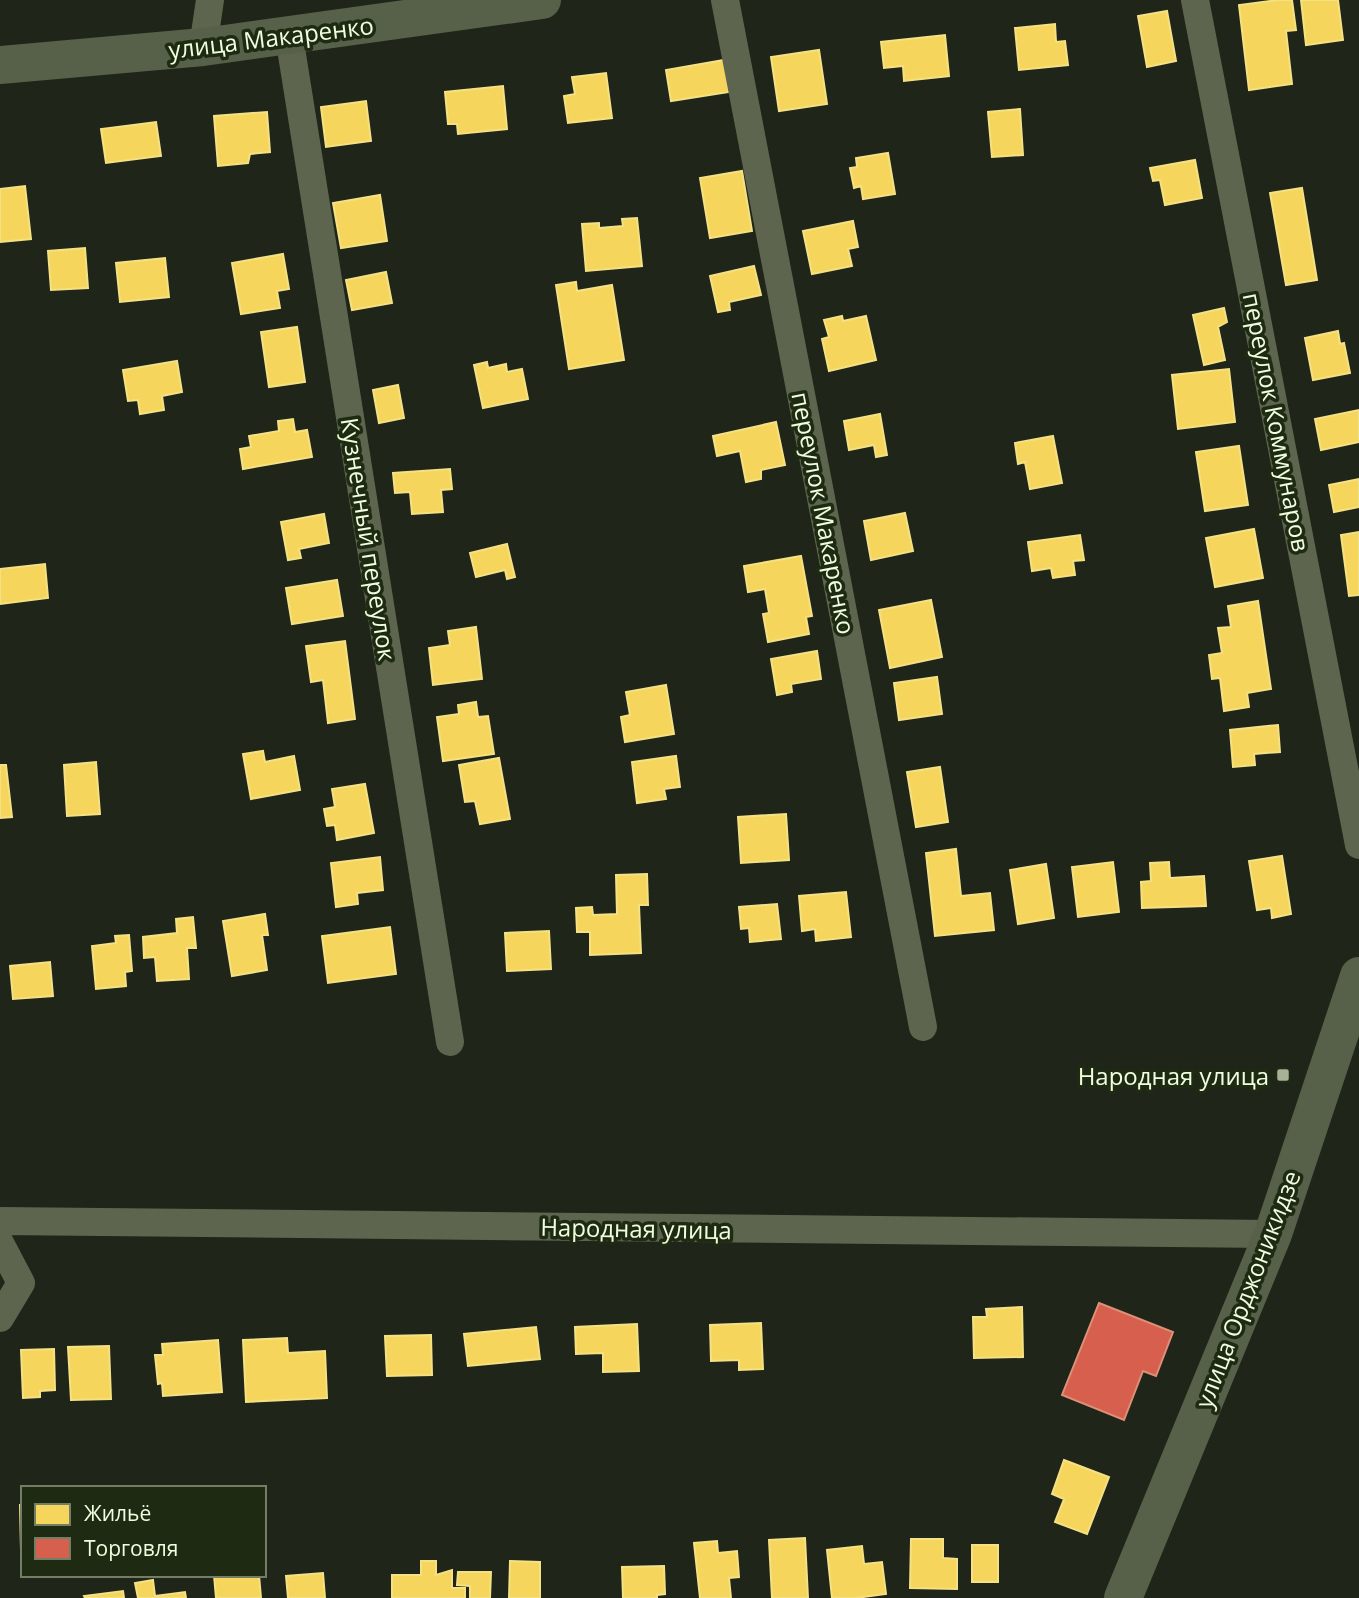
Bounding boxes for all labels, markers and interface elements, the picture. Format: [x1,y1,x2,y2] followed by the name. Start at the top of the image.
[167,8,375,66] street label: улица Макаренко
[1236,290,1318,554] street label: переулок Коммунаров
[784,389,864,637] street label: переулок Макаренко
[333,415,405,664] street label: Кузнечный переулок
[1078,1059,1269,1092] place label: Народная улица
[1275,1067,1291,1083] marker: Народная улица
[1186,1166,1308,1412] street label: улица Орджоникидзе
[540,1210,732,1246] street label: Народная улица
[21,1486,266,1577] legend
[84,1499,151,1527] text: Жильё
[84,1534,178,1562] text: Торговля

